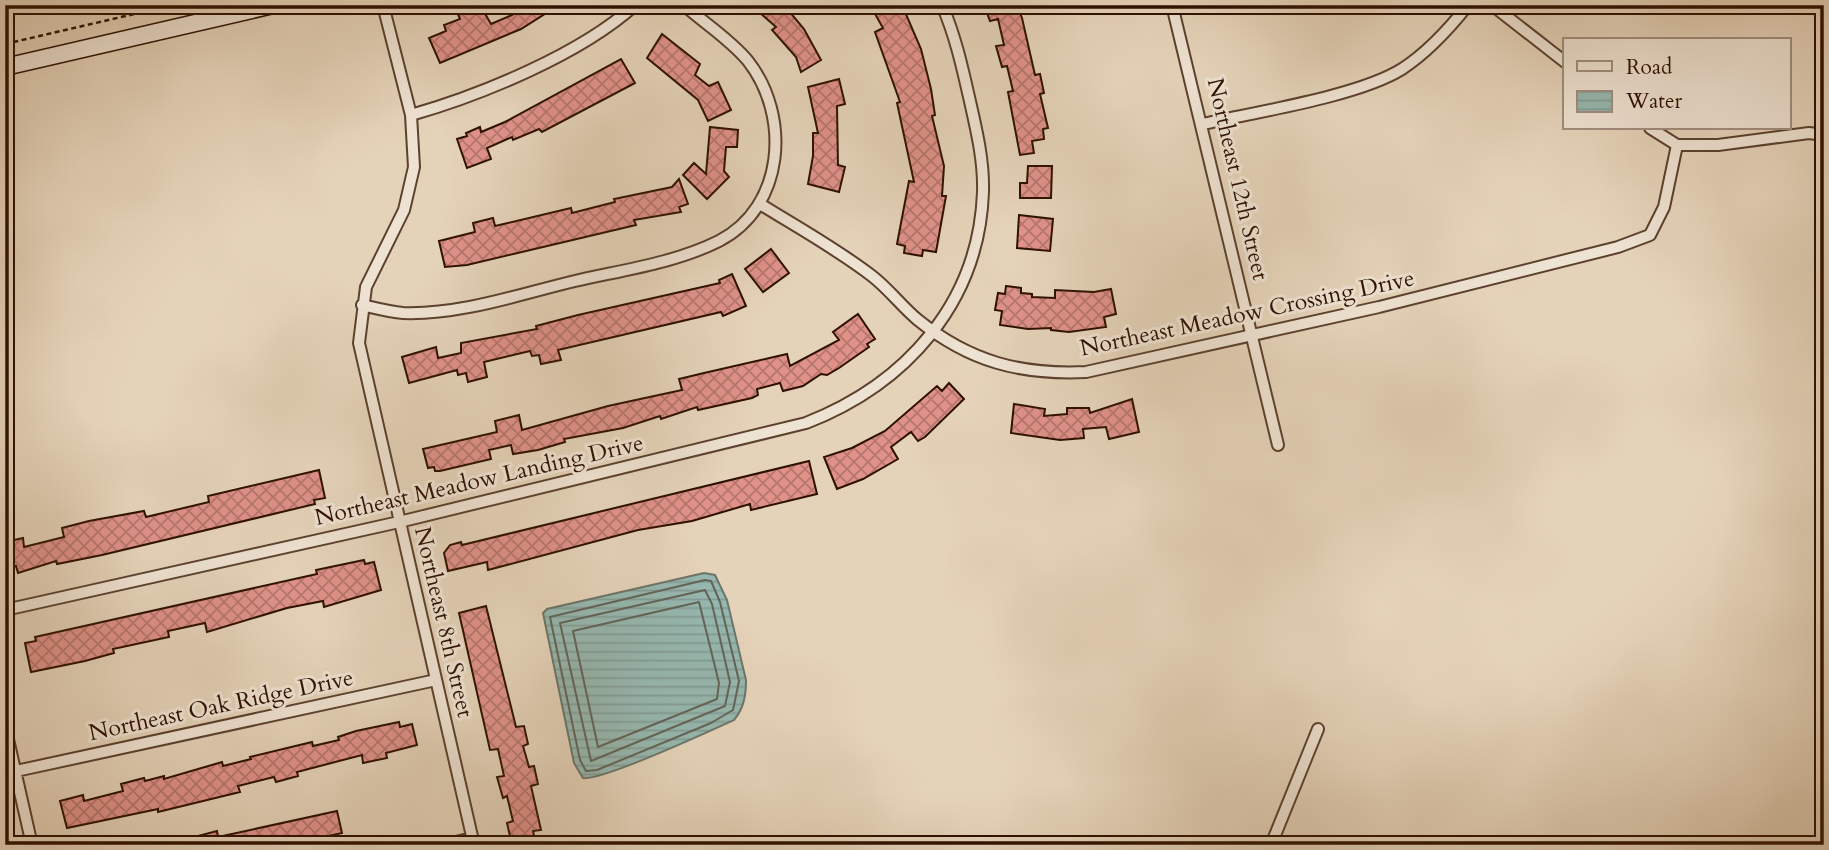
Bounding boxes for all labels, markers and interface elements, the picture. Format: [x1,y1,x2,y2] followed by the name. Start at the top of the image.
[1563,38,1790,130] legend
[1626,53,1672,82] text: Road
[1200,75,1276,283] street label: Northeast 12th Street
[1625,87,1682,116] text: Water
[1077,262,1417,364] street label: Northeast Meadow Crossing Drive
[312,427,646,533] street label: Northeast Meadow Landing Drive
[407,523,481,721] street label: Northeast 8th Street
[86,662,356,748] street label: Northeast Oak Ridge Drive

